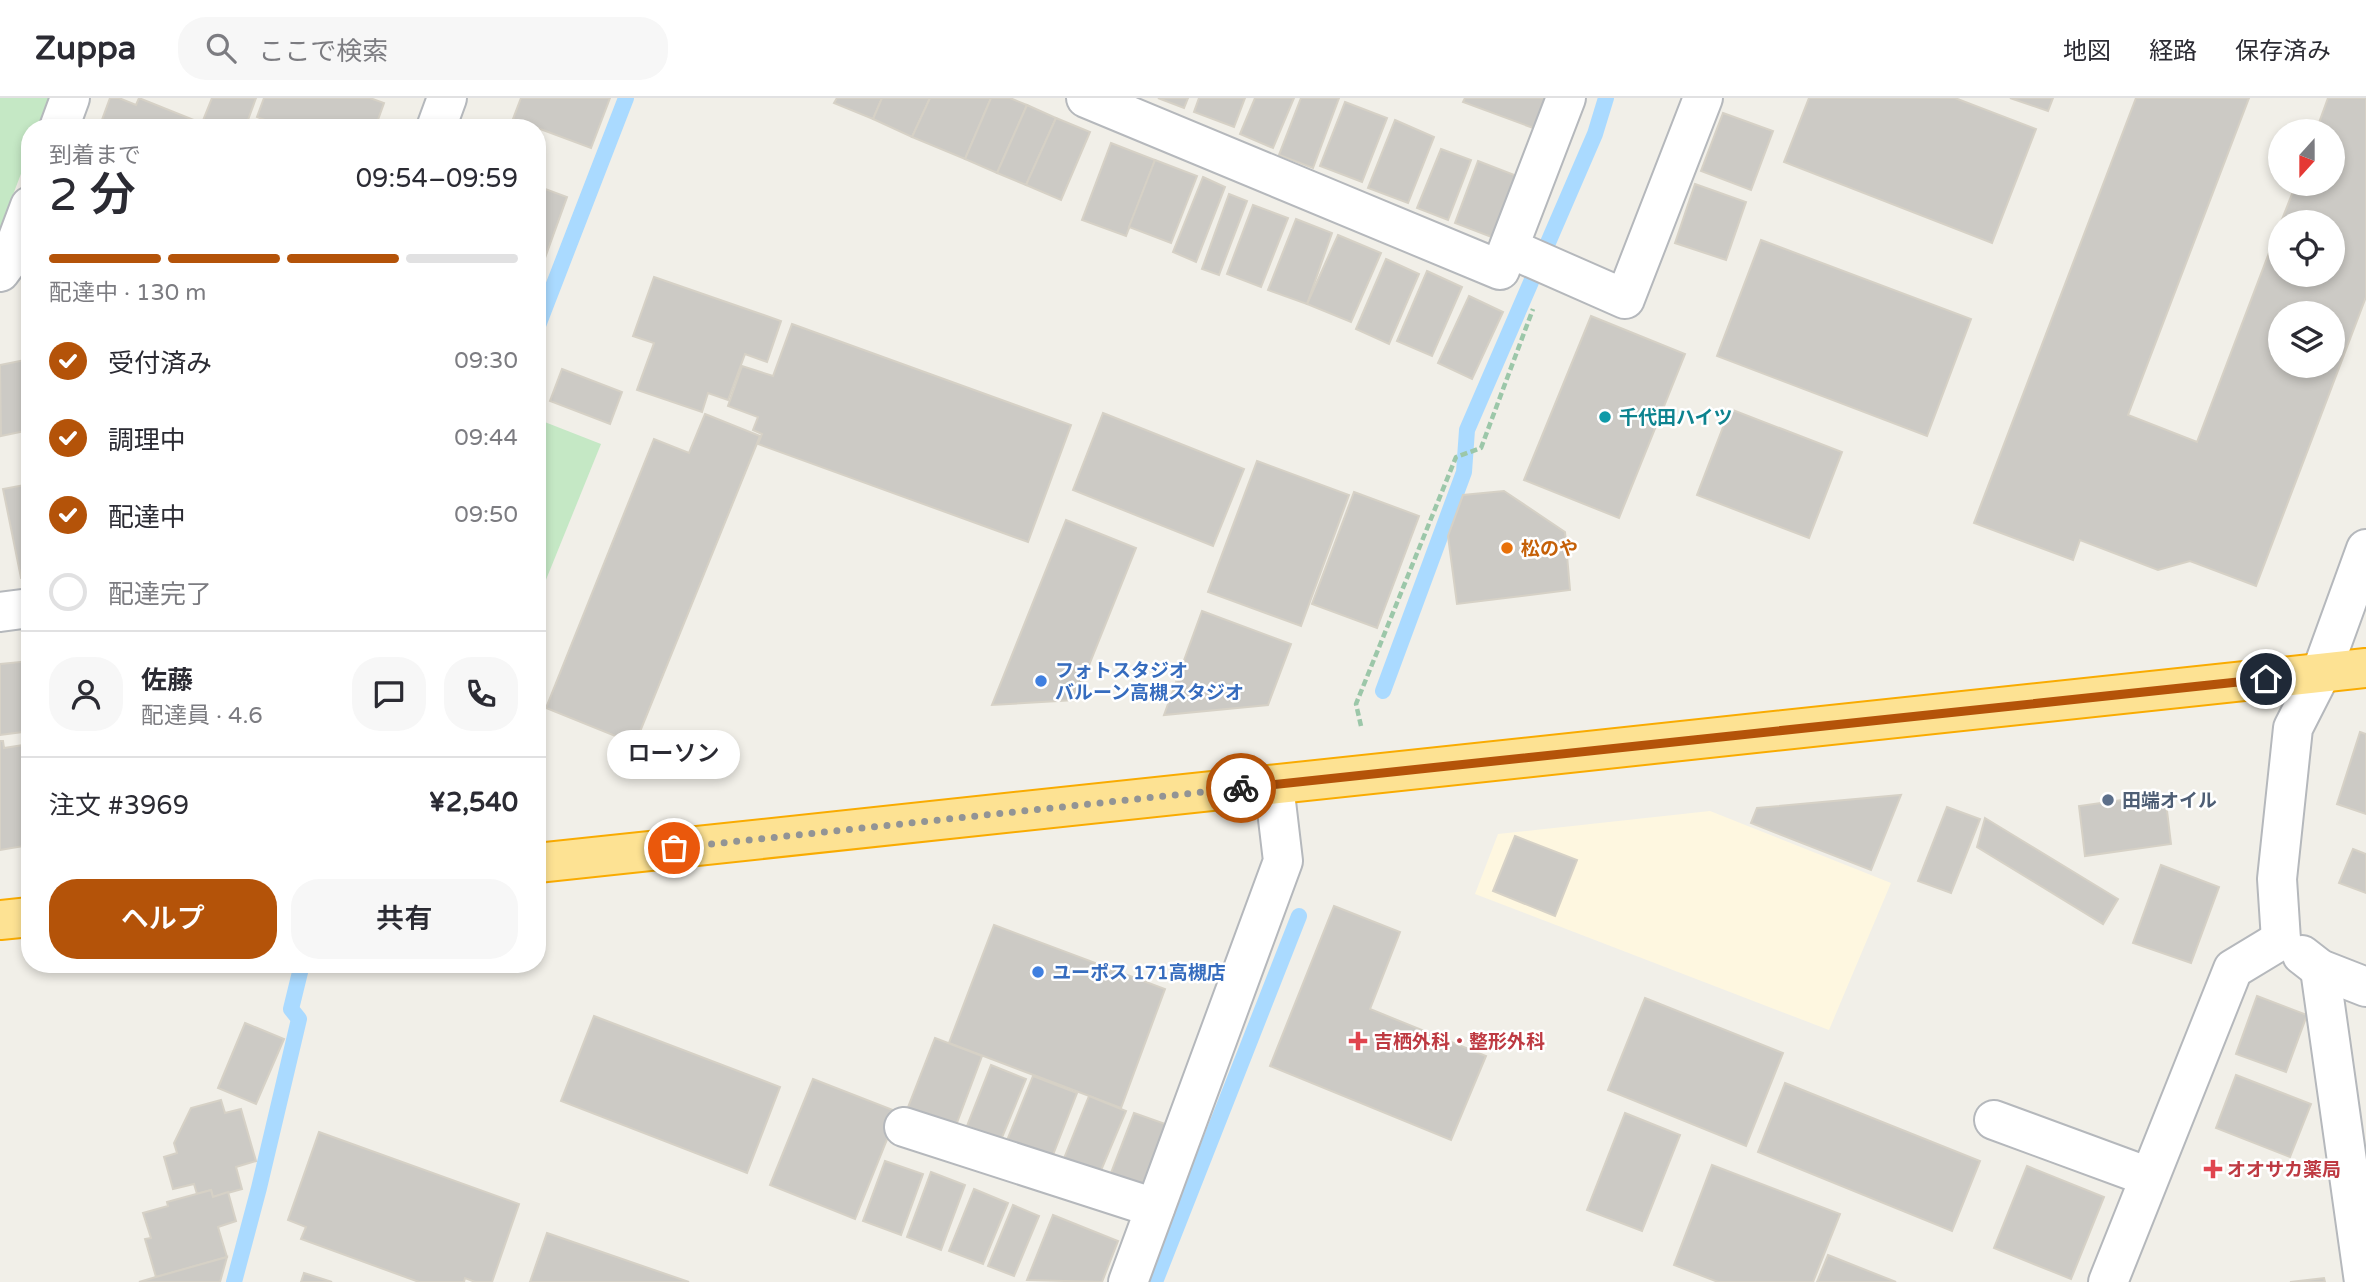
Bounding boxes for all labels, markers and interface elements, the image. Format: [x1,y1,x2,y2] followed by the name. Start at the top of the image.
[178,17,668,80] search box
[35,29,136,68] text: Zuppa
[202,29,240,67] icon: search
[258,36,388,67] text: ここで検索
[2063,37,2111,66] text: 地図
[2149,37,2197,66] text: 経路
[2235,37,2331,66] text: 保存済み
[2268,119,2345,196] north arrow
[2268,119,2345,378] map controls
[49,142,141,170] text: 到着まで
[356,163,518,194] text: 09:54–09:59
[49,168,136,223] text: 2 分
[2268,210,2345,287] button: locate
[49,279,206,307] text: 配達中 · 130 m
[2268,301,2345,378] button: layers
[49,342,87,380] icon: check
[454,347,518,375] text: 09:30
[108,348,212,379] text: 受付済み
[1619,407,1733,429] place label: 千代田ハイツ
[1597,409,1613,425] marker: 千代田ハイツ
[49,419,87,457] icon: check
[454,424,518,452] text: 09:44
[108,425,186,456] text: 調理中
[49,496,87,534] icon: check
[454,501,518,529] text: 09:50
[108,502,186,533] text: 配達中
[1521,538,1578,560] place label: 松のや
[1499,540,1515,556] marker: 松のや
[108,579,212,610] text: 配達完了
[2236,649,2296,709] pin
[49,657,123,731] button: person
[352,657,426,731] button: chat
[444,657,518,731] button: phone
[1055,660,1244,704] place label: フォトスタジオ バルーン高槻スタジオ
[2247,660,2285,698] icon: home
[141,665,193,696] text: 佐藤
[1033,673,1049,689] marker: フォトスタジオ バルーン高槻スタジオ
[141,702,263,730] text: 配達員 · 4.6
[608,729,740,778] callout: ローソン
[628,740,720,768] text: ローソン
[1206,753,1276,823] courier
[1222,769,1260,807] icon: bike
[429,787,518,818] text: ¥2,540
[49,790,189,821] text: 注文 #3969
[2122,790,2217,812] place label: 田端オイル
[2100,792,2116,808] marker: 田端オイル
[644,818,704,878] pin
[655,829,693,867] icon: bag
[49,879,277,959] button: ヘルプ
[291,879,518,959] button: 共有
[1052,962,1226,984] place label: ユーポス 171高槻店
[1030,964,1046,980] marker: ユーポス 171高槻店
[1348,1031,1368,1051] marker: 吉栖外科・整形外科
[1374,1031,1545,1053] place label: 吉栖外科・整形外科
[2227,1159,2341,1181] place label: オオサカ薬局
[2205,1161,2221,1177] marker: オオサカ薬局

